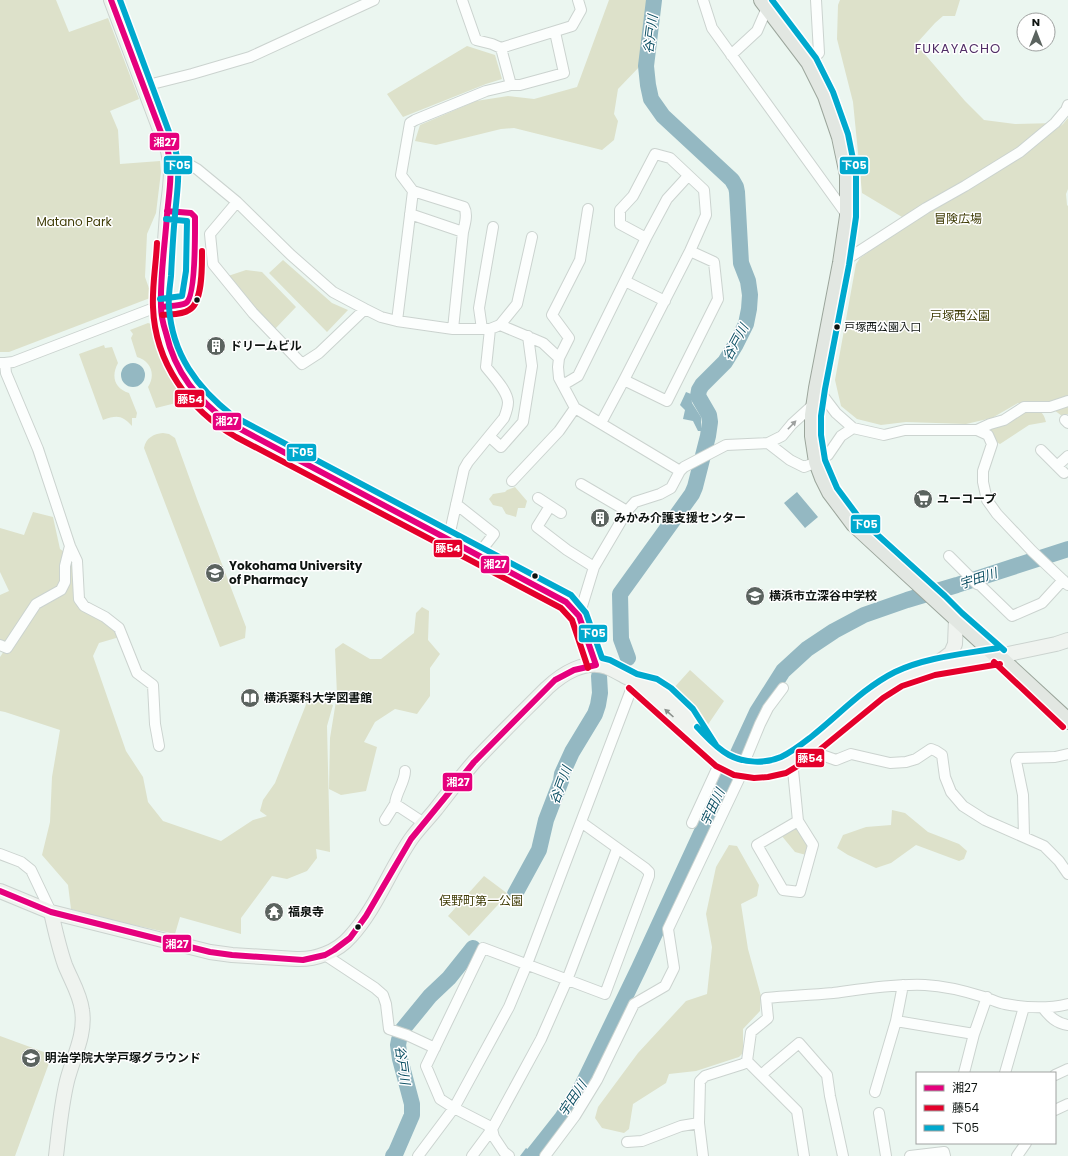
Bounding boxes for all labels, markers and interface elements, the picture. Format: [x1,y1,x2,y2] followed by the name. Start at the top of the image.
[639,12,663,55] water label: 谷戸川
[1016,12,1056,52] north arrow
[1032,14,1040,30] text: N
[915,39,1001,58] district label: FUKAYACHO
[149,132,180,151] line badge: 湘27
[153,134,177,150] text: 湘27
[163,155,193,175] line badge: 下05
[839,156,869,175] line badge: 下05
[165,157,191,173] text: 下05
[841,157,867,173] text: 下05
[934,210,982,227] park label: 冒険広場
[36,213,112,230] park label: Matano Park
[192,295,202,305] unlabelled marker
[930,307,990,324] park label: 戸塚西公園
[718,319,754,364] water label: 谷戸川
[844,319,921,335] place label: 戸塚西公園入口
[832,322,842,332] marker: 戸塚西公園入口
[205,335,227,357] building icon: ドリームビル
[230,337,302,354] place label: ドリームビル
[174,389,205,408] line badge: 藤54
[177,391,203,407] text: 藤54
[212,412,242,431] line badge: 湘27
[215,413,239,429] text: 湘27
[787,420,797,430] one-way arrow
[286,443,317,462] line badge: 下05
[288,444,314,460] text: 下05
[912,488,934,510] supermarket icon: ユーコープ
[937,490,996,507] place label: ユーコープ
[589,507,611,529] building icon: みかみ介護支援センター
[614,509,746,526] place label: みかみ介護支援センター
[850,514,881,534] line badge: 下05
[852,516,878,532] text: 下05
[433,539,463,558] line badge: 藤54
[435,540,461,556] text: 藤54
[480,555,510,574] line badge: 湘27
[483,556,507,572] text: 湘27
[229,557,363,588] place label: Yokohama University of Pharmacy
[204,562,226,584] school or university icon: Yokohama University of Pharmacy
[957,563,1002,594] water label: 宇田川
[530,571,540,581] unlabelled marker
[744,585,766,607] school or university icon: 横浜市立深谷中学校
[769,587,877,604] place label: 横浜市立深谷中学校
[578,624,608,643] line badge: 下05
[580,625,606,641] text: 下05
[239,687,261,709] library icon: 横浜薬科大学図書館
[264,689,372,706] place label: 横浜薬科大学図書館
[664,709,675,718] one-way arrow
[795,748,825,768] line badge: 藤54
[797,750,823,766] text: 藤54
[545,762,577,807] water label: 谷戸川
[442,772,473,792] line badge: 湘27
[446,774,470,790] text: 湘27
[696,784,730,829] water label: 宇田川
[439,892,523,909] park label: 俣野町第一公園
[263,901,285,923] temple icon: 福泉寺
[288,903,324,920] place label: 福泉寺
[353,922,363,932] unlabelled marker
[162,934,192,953] line badge: 湘27
[165,936,189,952] text: 湘27
[390,1044,415,1088] water label: 谷戸川
[20,1047,42,1069] school or university icon: 明治学院大学戸塚グラウンド
[45,1049,201,1066] place label: 明治学院大学戸塚グラウンド
[916,1072,1056,1144] legend
[554,1075,592,1120] water label: 宇田川
[952,1079,978,1096] text: 湘27
[952,1099,980,1116] text: 藤54
[952,1119,979,1136] text: 下05

